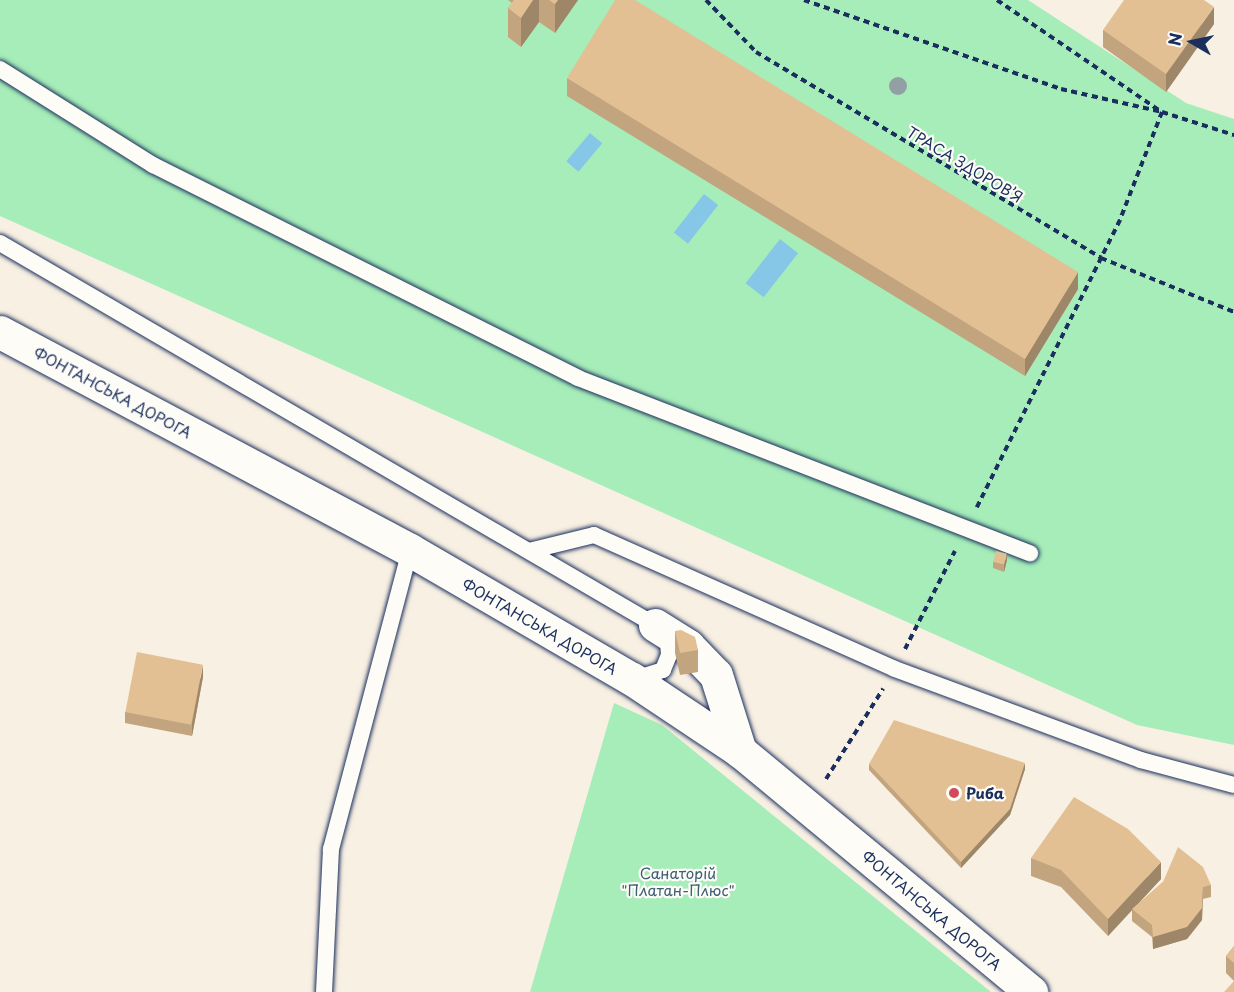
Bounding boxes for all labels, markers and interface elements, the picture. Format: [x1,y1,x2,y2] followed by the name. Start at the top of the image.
[1162,12,1222,72] north arrow
[1161,31,1187,47] text: N
[904,122,1026,206] street label: ТРАСА ЗДОРОВ’Я
[31,343,195,441] street label: ФОНТАНСЬКА ДОРОГА
[459,574,621,678] street label: ФОНТАНСЬКА ДОРОГА
[966,784,1004,802] place label: Риба
[947,786,961,800] marker: Риба
[859,846,1005,974] street label: ФОНТАНСЬКА ДОРОГА
[621,863,735,898] park label: Санаторій "Платан-Плюс"

